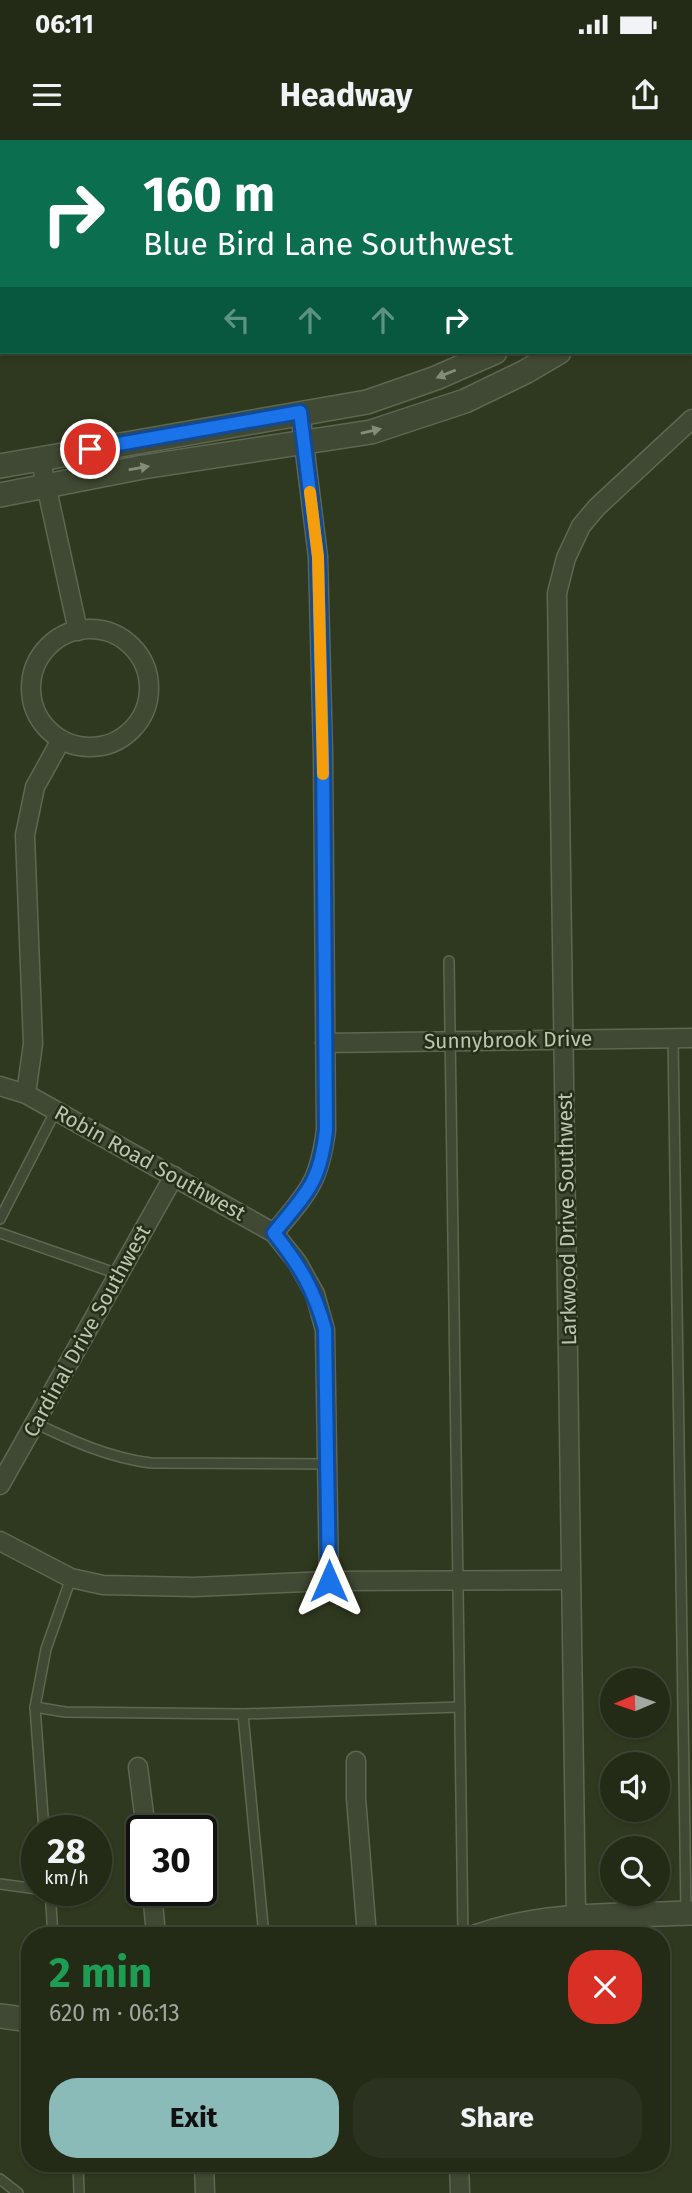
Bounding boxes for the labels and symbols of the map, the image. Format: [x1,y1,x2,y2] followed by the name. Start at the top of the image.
[435,368,456,379] one-way arrow
[60,419,120,479] pin
[360,426,382,437] one-way arrow
[128,462,150,473] one-way arrow
[424,1026,592,1054] street label: Sunnybrook Drive
[552,1092,582,1346] street label: Larkwood Drive Southwest
[50,1100,251,1227] street label: Robin Road Southwest
[18,1220,156,1442] street label: Cardinal Drive Southwest
[292,1544,366,1618] position arrow
[600,1668,670,1738] north arrow
[126,1815,217,1906] speed limit sign: 30

